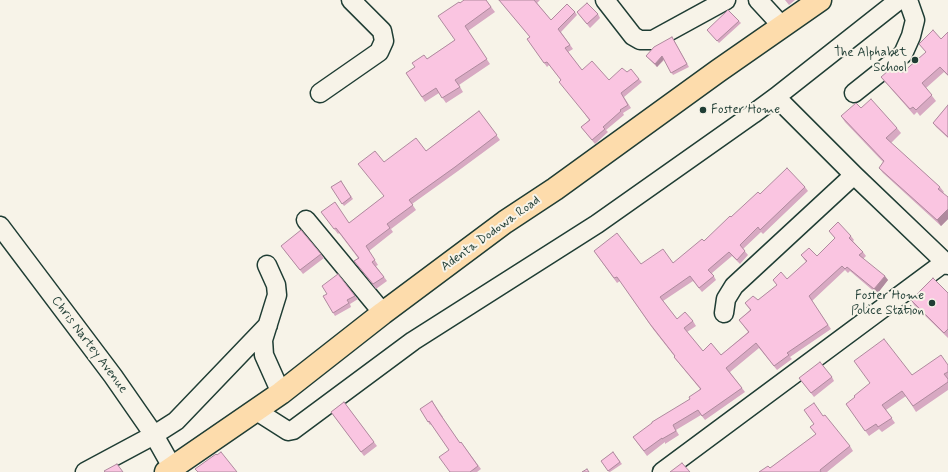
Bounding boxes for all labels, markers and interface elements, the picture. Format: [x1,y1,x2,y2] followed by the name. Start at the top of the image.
[834,45,907,76] place label: The Alphabet School
[910,55,920,65] marker: The Alphabet School
[711,102,780,118] place label: Foster Home
[698,105,708,115] marker: Foster Home
[438,193,544,275] street label: Adenta Dodowa Road
[851,288,924,319] place label: Foster Home Police Station
[47,293,131,397] street label: Chris Nartey Avenue
[927,298,937,308] marker: Foster Home Police Station

